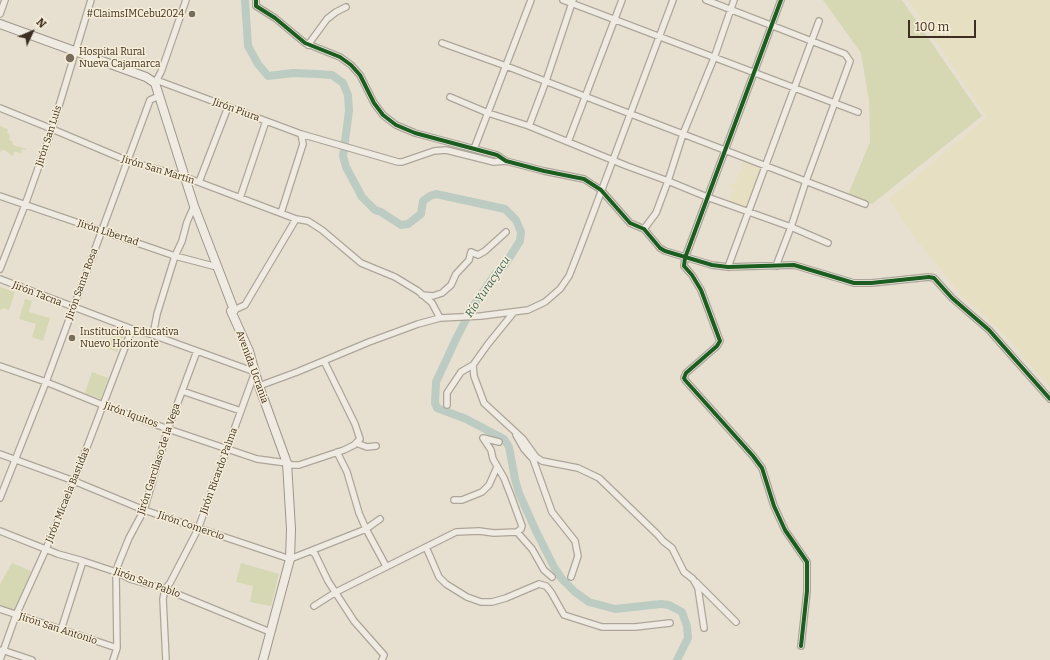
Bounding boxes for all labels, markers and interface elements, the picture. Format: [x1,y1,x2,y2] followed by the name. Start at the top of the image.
[86,8,184,20] place label: #ClaimsIMCebu2024
[187,9,197,19] marker: #ClaimsIMCebu2024
[12,12,52,52] north arrow
[910,12,978,38] scale bar
[33,16,49,31] text: N
[915,20,949,34] text: 100 m
[79,46,160,70] place label: Hospital Rural Nueva Cajamarca
[64,52,76,64] marker: Hospital Rural Nueva Cajamarca
[211,96,261,124] street label: Jirón Piura
[33,104,65,168] street label: Jirón San Luis
[120,153,196,187] street label: Jirón San Martín
[76,217,140,249] street label: Jirón Libertad
[63,246,101,322] street label: Jirón Santa Rosa
[463,254,513,320] water label: Río Yuracyacu
[11,279,63,309] street label: Jirón Tacna
[80,326,179,350] place label: Institución Educativa Nuevo Horizonte
[233,329,271,405] street label: Avenida Ucrania
[67,333,77,343] marker: Institución Educativa Nuevo Horizonte
[102,400,160,430] street label: Jirón Iquitos
[135,402,183,516] street label: Jirón Garcilaso de la Vega
[198,426,240,516] street label: Jirón Ricardo Palma
[43,446,93,544] street label: Jirón Micaela Bastidas
[156,509,226,543] street label: Jirón Comercio
[112,565,182,601] street label: Jirón San Pablo
[17,611,99,647] street label: Jirón San Antonio

